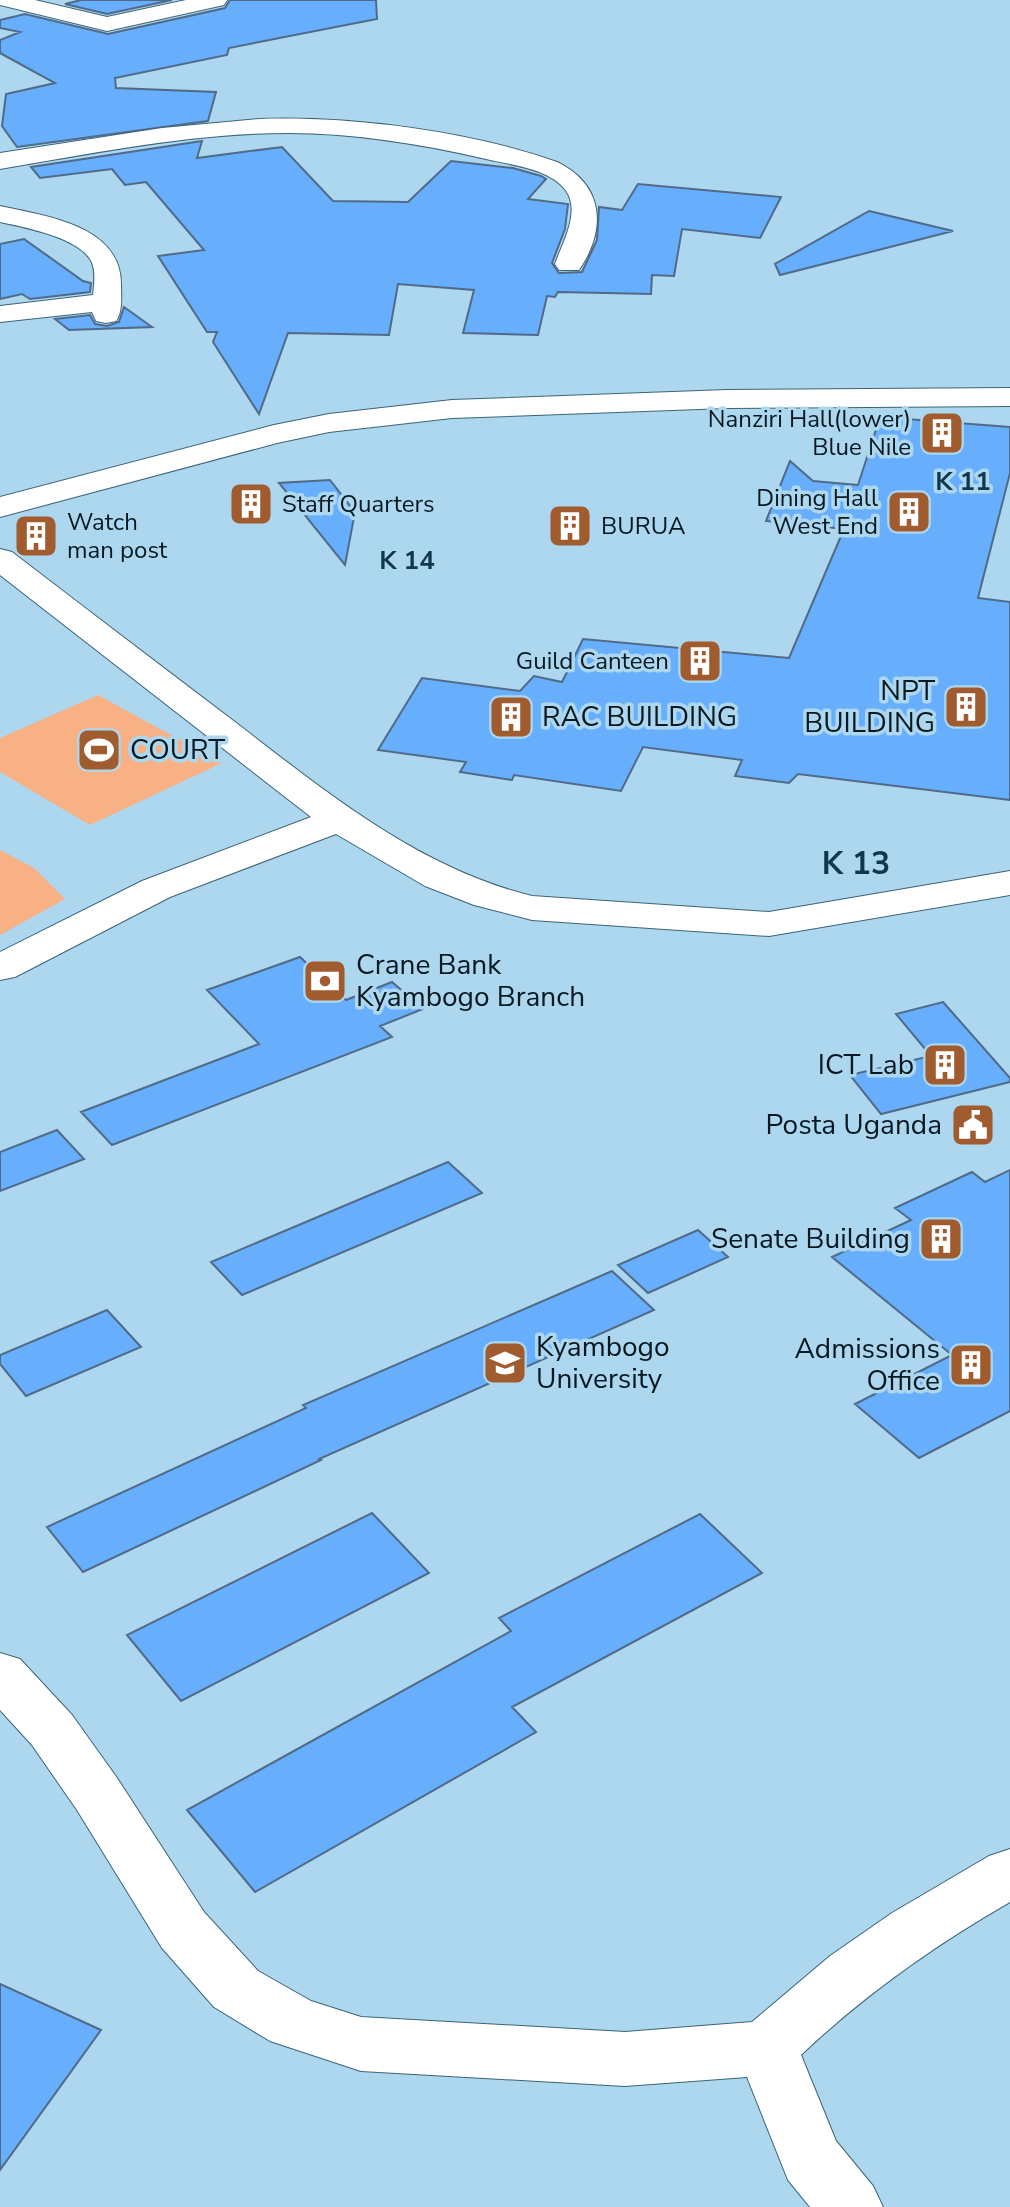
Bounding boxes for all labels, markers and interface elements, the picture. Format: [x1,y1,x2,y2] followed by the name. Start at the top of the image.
[708,403,911,463] place label: Nanziri Hall(lower) Blue Nile
[918,409,966,457] building icon: Nanziri Hall(lower) Blue Nile
[935,464,991,499] district label: K 11
[227,480,275,528] building icon: Staff Quarters
[756,482,878,542] place label: Dining Hall West End
[282,488,434,520] place label: Staff Quarters
[885,488,933,536] building icon: Dining Hall West End
[546,502,594,550] building icon: BURUA
[67,506,168,566] place label: Watch man post
[601,510,686,542] place label: BURUA
[12,512,60,560] building icon: Watch man post
[379,543,435,578] district label: K 14
[676,637,724,685] building icon: Guild Canteen
[516,645,669,677] place label: Guild Canteen
[804,672,935,742] place label: NPT BUILDING
[942,683,990,731] building icon: NPT BUILDING
[487,693,535,741] building icon: RAC BUILDING
[542,698,737,736] place label: RAC BUILDING
[75,726,123,774] sports icon: COURT
[130,731,225,769] place label: COURT
[822,842,890,885] district label: K 13
[356,946,585,1016] place label: Crane Bank Kyambogo Branch
[301,957,349,1005] bank icon: Crane Bank Kyambogo Branch
[921,1041,969,1089] building icon: ICT Lab
[818,1046,914,1084] place label: ICT Lab
[949,1101,997,1149] public building icon: Posta Uganda
[765,1106,942,1144] place label: Posta Uganda
[917,1215,965,1263] building icon: Senate Building
[711,1220,910,1258] place label: Senate Building
[536,1328,670,1398] place label: Kyambogo University
[795,1330,940,1400] place label: Admissions Office
[481,1339,529,1387] school or university icon: Kyambogo University
[947,1341,995,1389] building icon: Admissions Office

